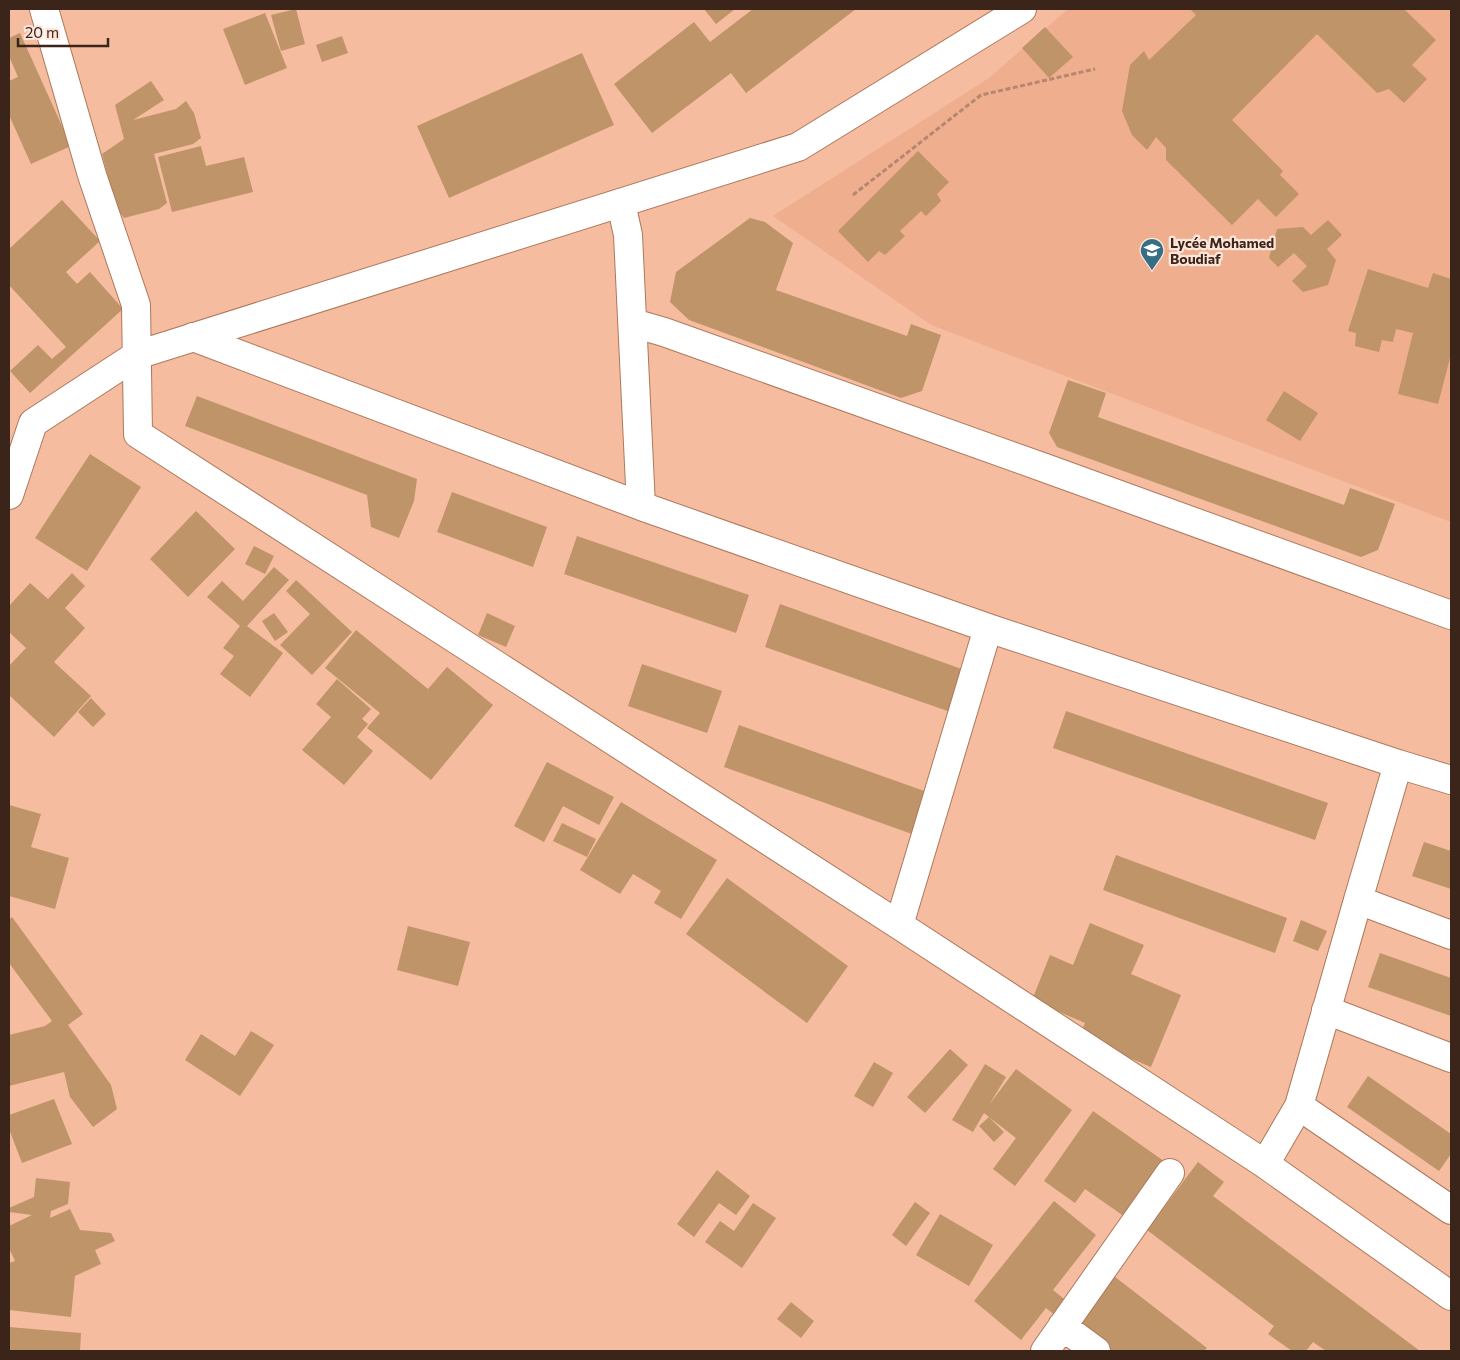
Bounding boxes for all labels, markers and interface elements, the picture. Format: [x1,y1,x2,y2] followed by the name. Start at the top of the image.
[18,15,108,47] scale bar
[25,23,59,41] text: 20 m
[1170,234,1274,267] place label: Lycée Mohamed Boudiaf
[1139,237,1165,271] school or university icon: Lycée Mohamed Boudiaf

